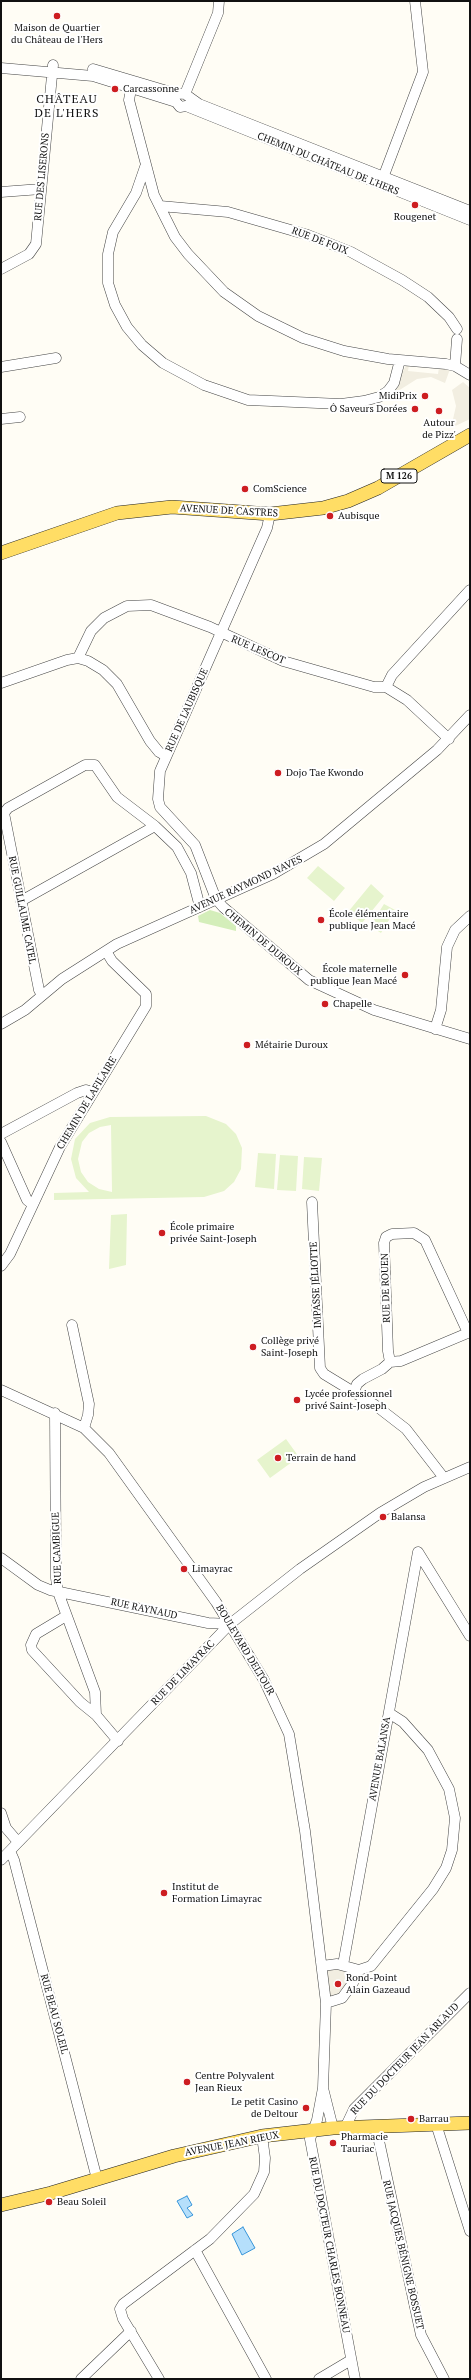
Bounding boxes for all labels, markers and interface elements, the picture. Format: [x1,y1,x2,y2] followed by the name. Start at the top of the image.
[52,11,62,21] marker: Maison de Quartier du Château de l'Hers
[11,22,103,46] place label: Maison de Quartier du Château de l'Hers
[123,83,179,95] place label: Carcassonne
[110,84,120,94] marker: Carcassonne
[34,93,100,121] district label: CHÂTEAU DE L'HERS
[255,130,401,198] street label: CHEMIN DU CHÂTEAU DE L'HERS
[32,132,52,222] street label: RUE DES LISERONS
[410,200,420,210] marker: Rougenet
[394,211,436,223] place label: Rougenet
[290,225,350,257] street label: RUE DE FOIX
[379,390,417,402] place label: MidiPrix
[420,391,430,401] marker: MidiPrix
[330,403,407,415] place label: Ô Saveurs Dorées
[410,404,420,414] marker: Ô Saveurs Dorées
[434,406,444,416] marker: Autour de Pizz'
[422,417,456,440] place label: Autour de Pizz'
[381,469,417,483] road number: M 126
[253,483,307,495] place label: ComScience
[240,484,250,494] marker: ComScience
[180,502,278,520] street label: AVENUE DE CASTRES
[338,510,380,522] place label: Aubisque
[325,511,335,521] marker: Aubisque
[229,633,287,667] street label: RUE LESCOT
[163,666,211,754] street label: RUE DE L'AUBISQUE
[286,767,363,779] place label: Dojo Tae Kwondo
[273,768,283,778] marker: Dojo Tae Kwondo
[187,853,305,917] street label: AVENUE RAYMOND NAVES
[6,855,38,965] street label: RUE GUILLAUME CATEL
[222,906,304,978] street label: CHEMIN DE DUROUX
[329,908,416,932] place label: École élémentaire publique Jean Macé
[316,915,326,925] marker: École élémentaire publique Jean Macé
[310,963,397,986] place label: École maternelle publique Jean Macé
[400,970,410,980] marker: École maternelle publique Jean Macé
[333,998,372,1010] place label: Chapelle
[320,999,330,1009] marker: Chapelle
[255,1039,328,1051] place label: Métairie Duroux
[242,1040,252,1050] marker: Métairie Duroux
[55,1054,119,1152] street label: CHEMIN DE LAFILAIRE
[170,1221,257,1244] place label: École primaire privée Saint-Joseph
[157,1228,167,1238] marker: École primaire privée Saint-Joseph
[308,1241,324,1329] street label: IMPASSE JÉLIOTTE
[379,1253,393,1323] street label: RUE DE ROUEN
[261,1335,319,1358] place label: Collège privé Saint-Joseph
[248,1342,258,1352] marker: Collège privé Saint-Joseph
[305,1388,392,1412] place label: Lycée professionnel privé Saint-Joseph
[292,1395,302,1405] marker: Lycée professionnel privé Saint-Joseph
[286,1452,356,1464] place label: Terrain de hand
[273,1453,283,1463] marker: Terrain de hand
[391,1511,426,1523] place label: Balansa
[50,1512,64,1584] street label: RUE CAMBIGUE
[378,1512,388,1522] marker: Balansa
[192,1563,233,1575] place label: Limayrac
[179,1564,189,1574] marker: Limayrac
[109,1596,179,1622] street label: RUE RAYNAUD
[213,1602,277,1698] street label: BOULEVARD DELTOUR
[149,1638,217,1708] street label: RUE DE LIMAYRAC
[367,1716,393,1802] street label: AVENUE BALANSA
[172,1881,262,1904] place label: Institut de Formation Limayrac
[159,1888,169,1898] marker: Institut de Formation Limayrac
[346,1972,410,1996] place label: Rond-Point Alain Gazeaud
[38,1973,70,2055] street label: RUE BEAU SOLEIL
[333,1979,343,1989] marker: Rond-Point Alain Gazeaud
[348,2001,462,2117] street label: RUE DU DOCTEUR JEAN ARLAUD
[195,2070,275,2094] place label: Centre Polyvalent Jean Rieux
[182,2077,192,2087] marker: Centre Polyvalent Jean Rieux
[231,2096,298,2120] place label: Le petit Casino de Deltour
[301,2103,311,2113] marker: Le petit Casino de Deltour
[419,2113,449,2125] place label: Barrau
[406,2114,416,2124] marker: Barrau
[184,2129,280,2159] street label: AVENUE JEAN RIEUX
[341,2131,388,2154] place label: Pharmacie Tauriac
[328,2138,338,2148] marker: Pharmacie Tauriac
[306,2156,352,2334] street label: RUE DU DOCTEUR CHARLES BONNEAU
[380,2179,426,2331] street label: RUE JACQUES BÉNIGNE BOSSUET
[57,2196,106,2208] place label: Beau Soleil
[44,2197,54,2207] marker: Beau Soleil

